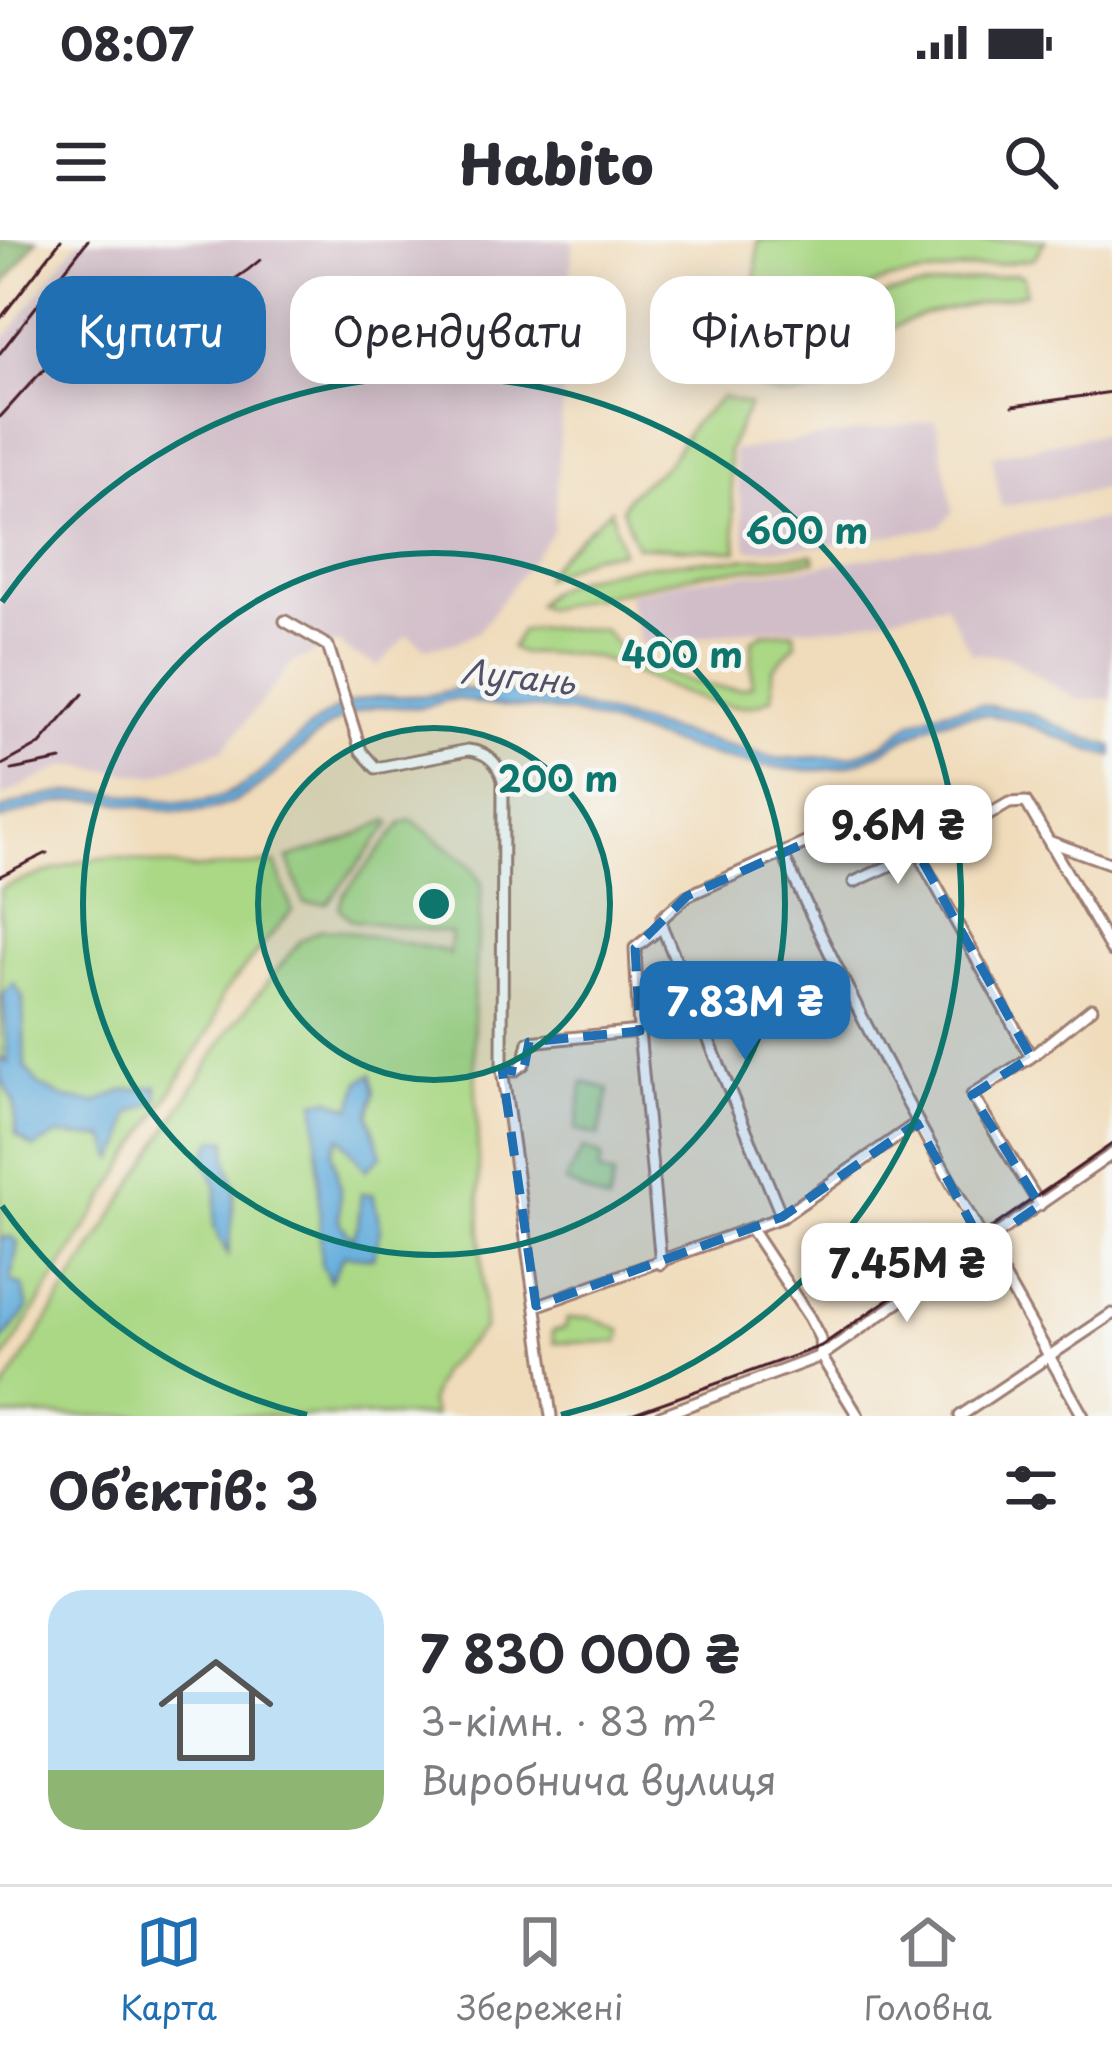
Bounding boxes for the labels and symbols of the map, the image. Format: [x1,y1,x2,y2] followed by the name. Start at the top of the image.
[746,502,868,556] text: 600 m
[621,626,743,680] text: 400 m
[459,644,580,706] water label: Лугань
[498,750,618,804] text: 200 m
[800,785,996,887] pin: 9.6M ₴
[413,883,455,925] centre of rings
[634,961,856,1063] pin: 7.83M ₴
[796,1223,1018,1325] pin: 7.45M ₴

